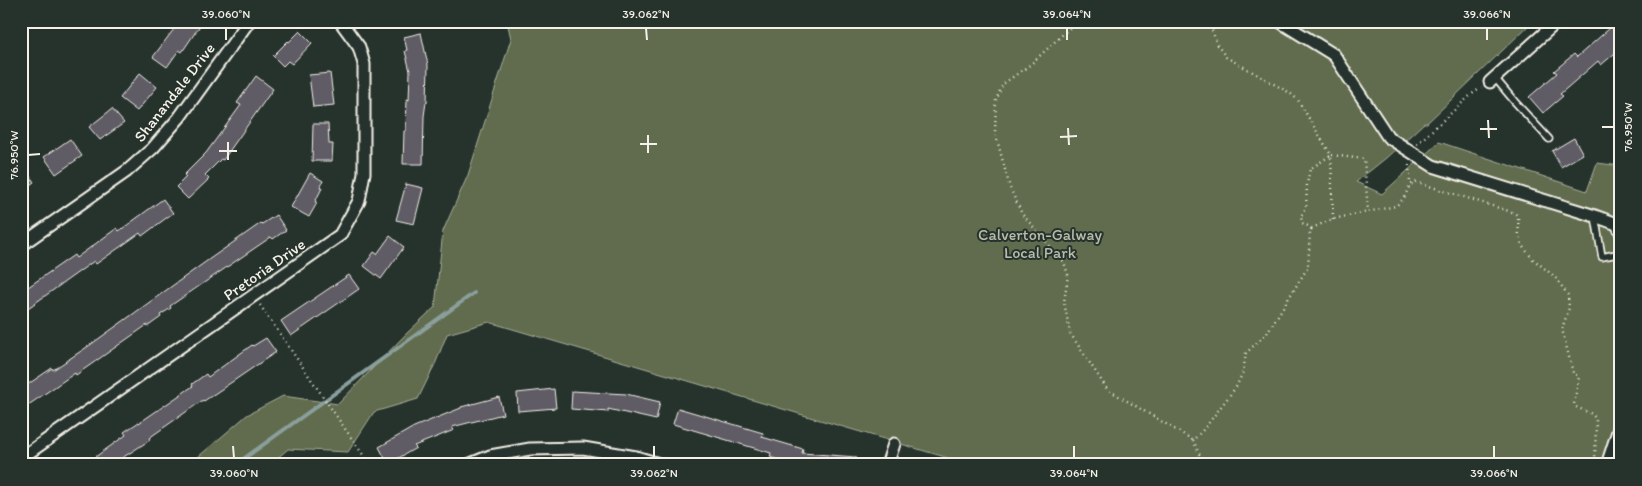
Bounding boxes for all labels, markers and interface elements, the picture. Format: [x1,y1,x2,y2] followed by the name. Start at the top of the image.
[202,7,250,21] text: 39.060°N
[622,7,670,21] text: 39.062°N
[1043,7,1091,21] text: 39.064°N
[1463,7,1511,21] text: 39.066°N
[130,39,219,146] street label: Shanandale Drive
[1621,102,1635,152] text: 76.950°W
[7,130,21,180] text: 76.950°W
[978,225,1102,262] park label: Calverton-Galway Local Park
[220,234,309,305] street label: Pretoria Drive
[210,466,258,480] text: 39.060°N
[630,466,678,480] text: 39.062°N
[1050,466,1098,480] text: 39.064°N
[1470,466,1518,480] text: 39.066°N

